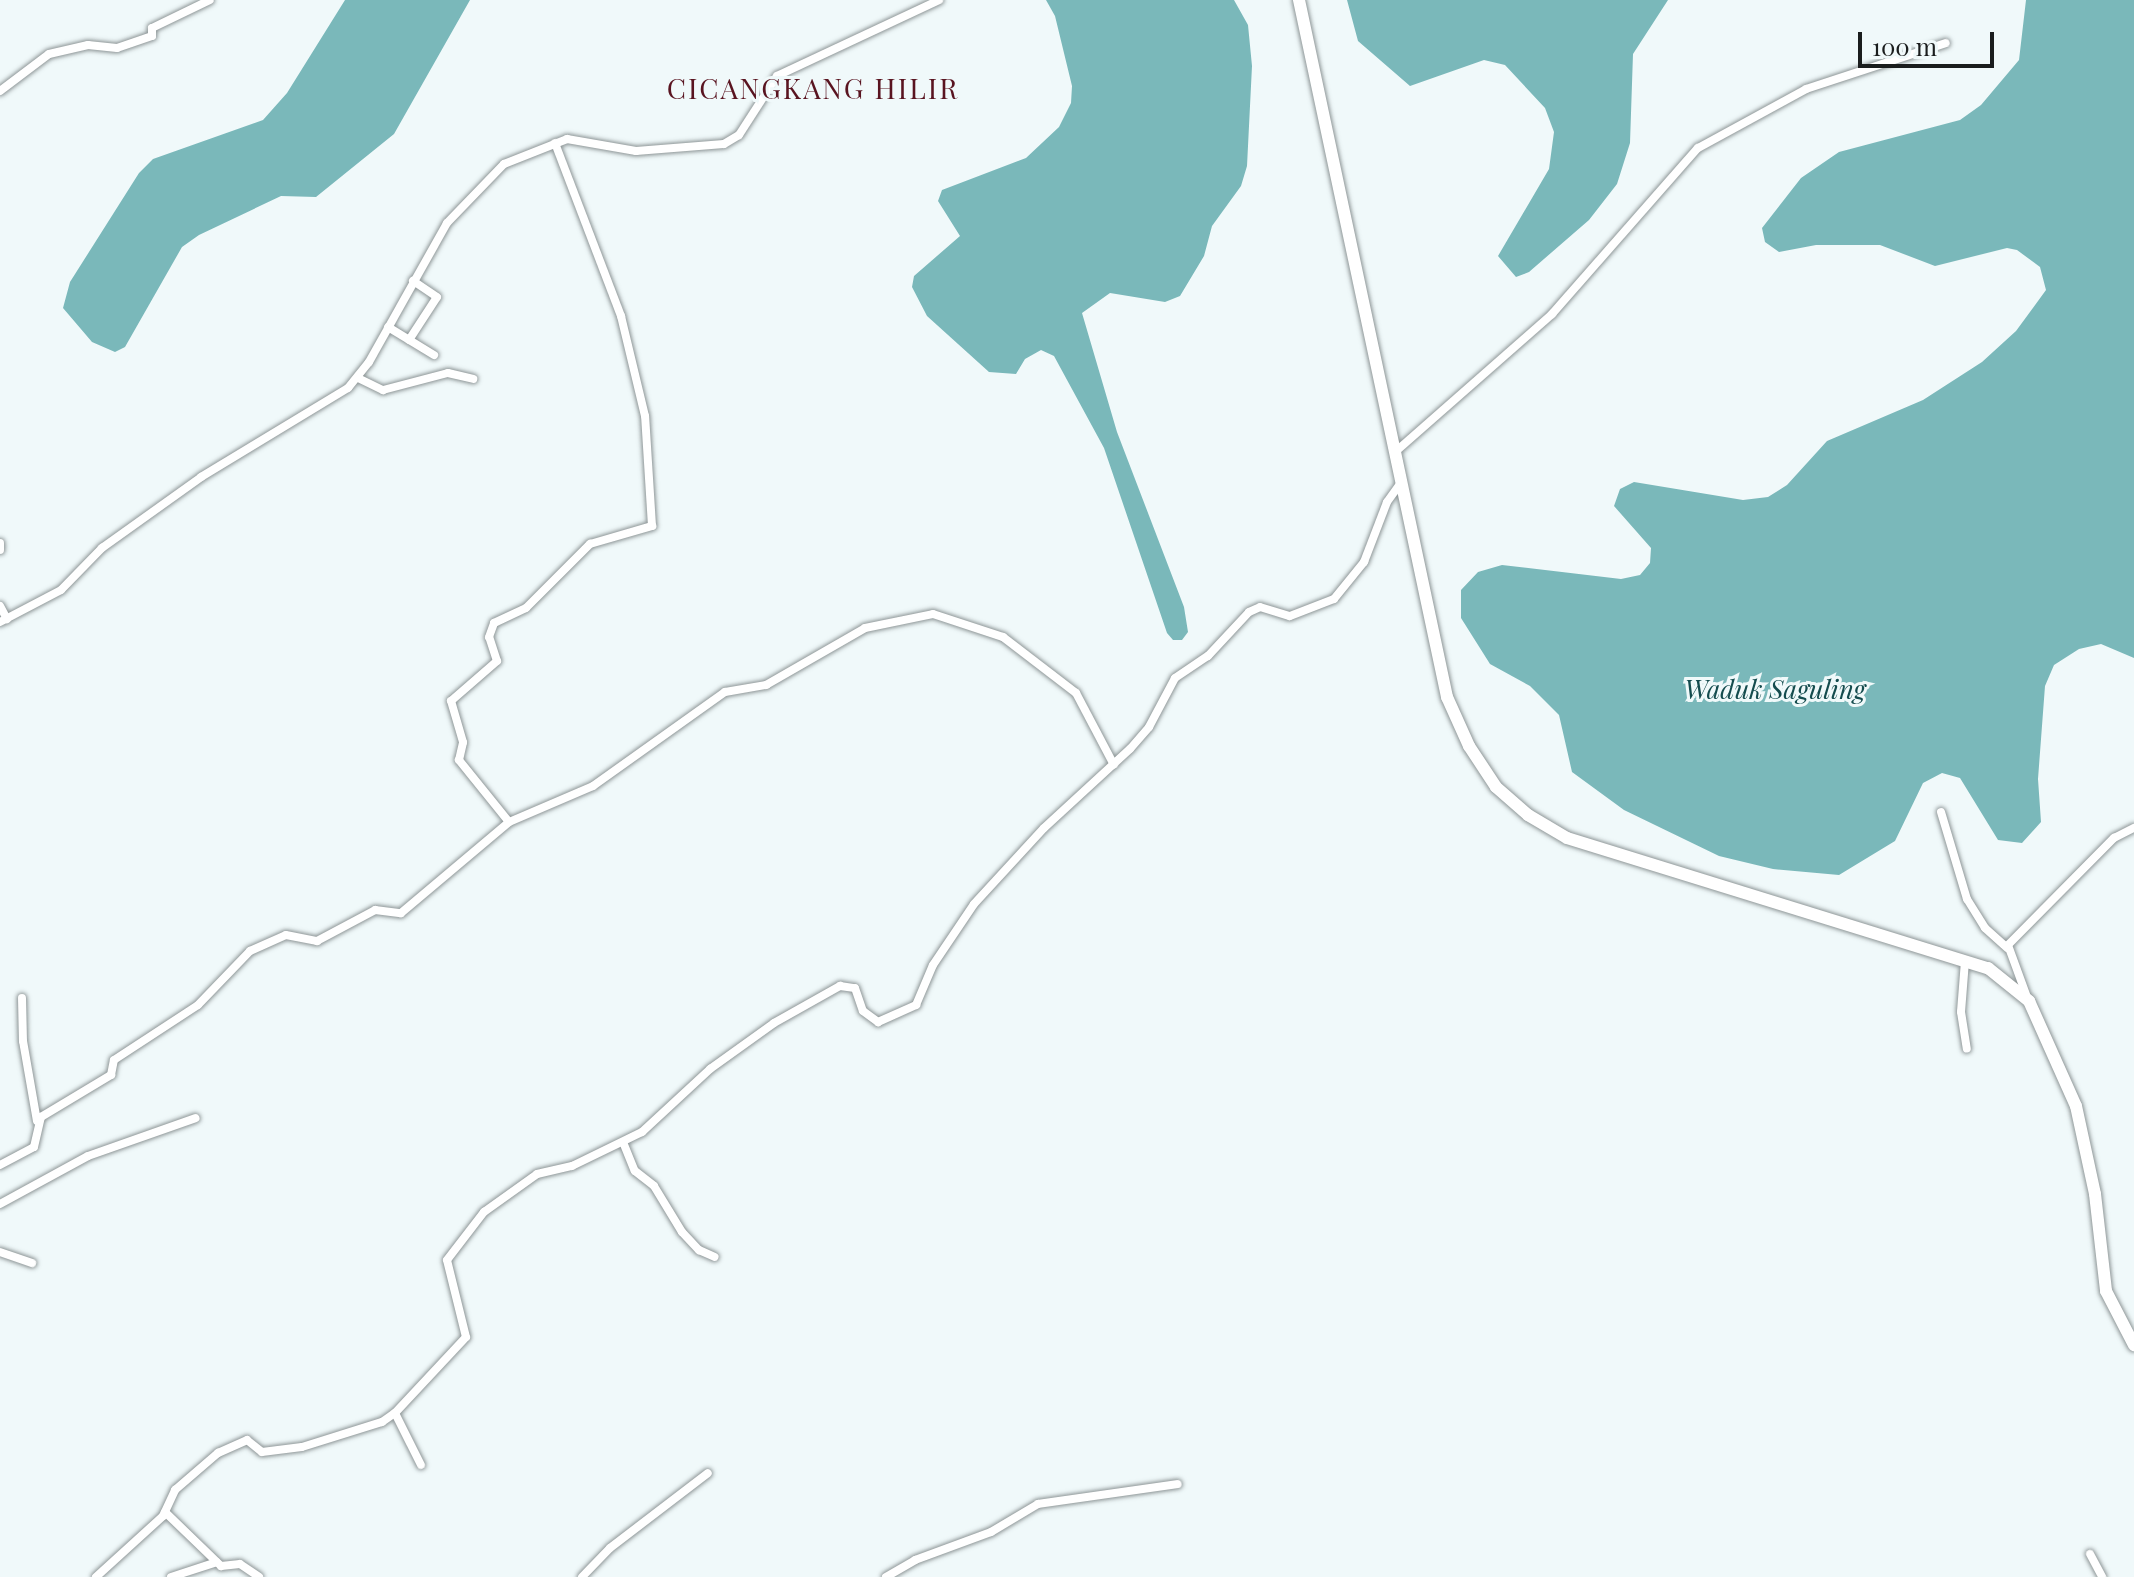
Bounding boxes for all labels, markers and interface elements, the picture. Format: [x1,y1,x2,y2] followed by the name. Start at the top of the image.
[1862,16,1998,66] scale bar
[1872,30,1937,62] text: 100 m
[667,71,959,105] district label: CICANGKANG HILIR
[1685,673,1865,705] water label: Waduk Saguling

